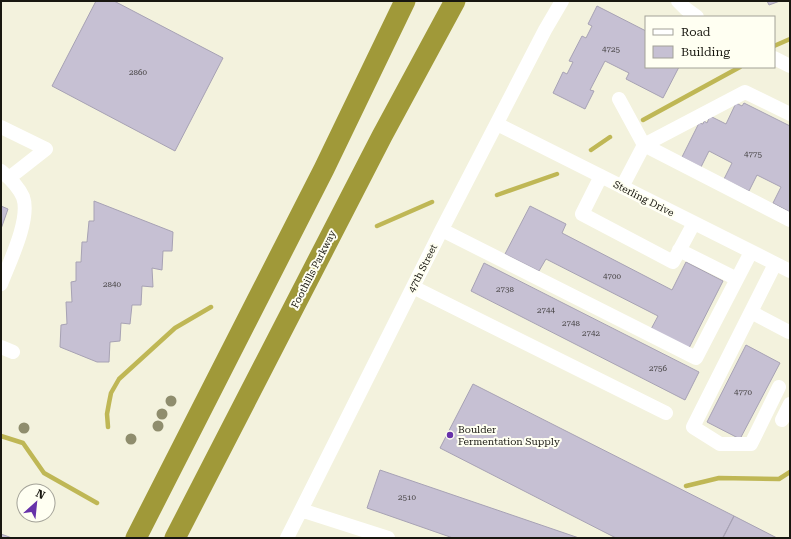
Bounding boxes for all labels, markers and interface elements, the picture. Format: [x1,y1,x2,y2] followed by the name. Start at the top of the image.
[645,16,775,68] legend
[681,25,711,39] text: Road
[602,45,620,54] house number: 4725
[681,45,730,59] text: Building
[129,68,147,77] house number: 2860
[744,150,762,159] house number: 4775
[612,178,676,219] street label: Sterling Drive
[289,228,338,310] street label: Foothills Parkway
[406,242,439,294] street label: 47th Street
[603,272,621,281] house number: 4700
[103,280,121,289] house number: 2840
[496,285,514,294] house number: 2738
[537,306,555,315] house number: 2744
[562,319,580,328] house number: 2748
[582,329,600,338] house number: 2742
[649,364,667,373] house number: 2756
[734,388,752,397] house number: 4770
[458,424,560,447] place label: Boulder Fermentation Supply
[445,430,455,440] marker: Boulder Fermentation Supply
[16,483,56,523] north arrow
[34,487,48,502] text: N
[398,493,416,502] house number: 2510

